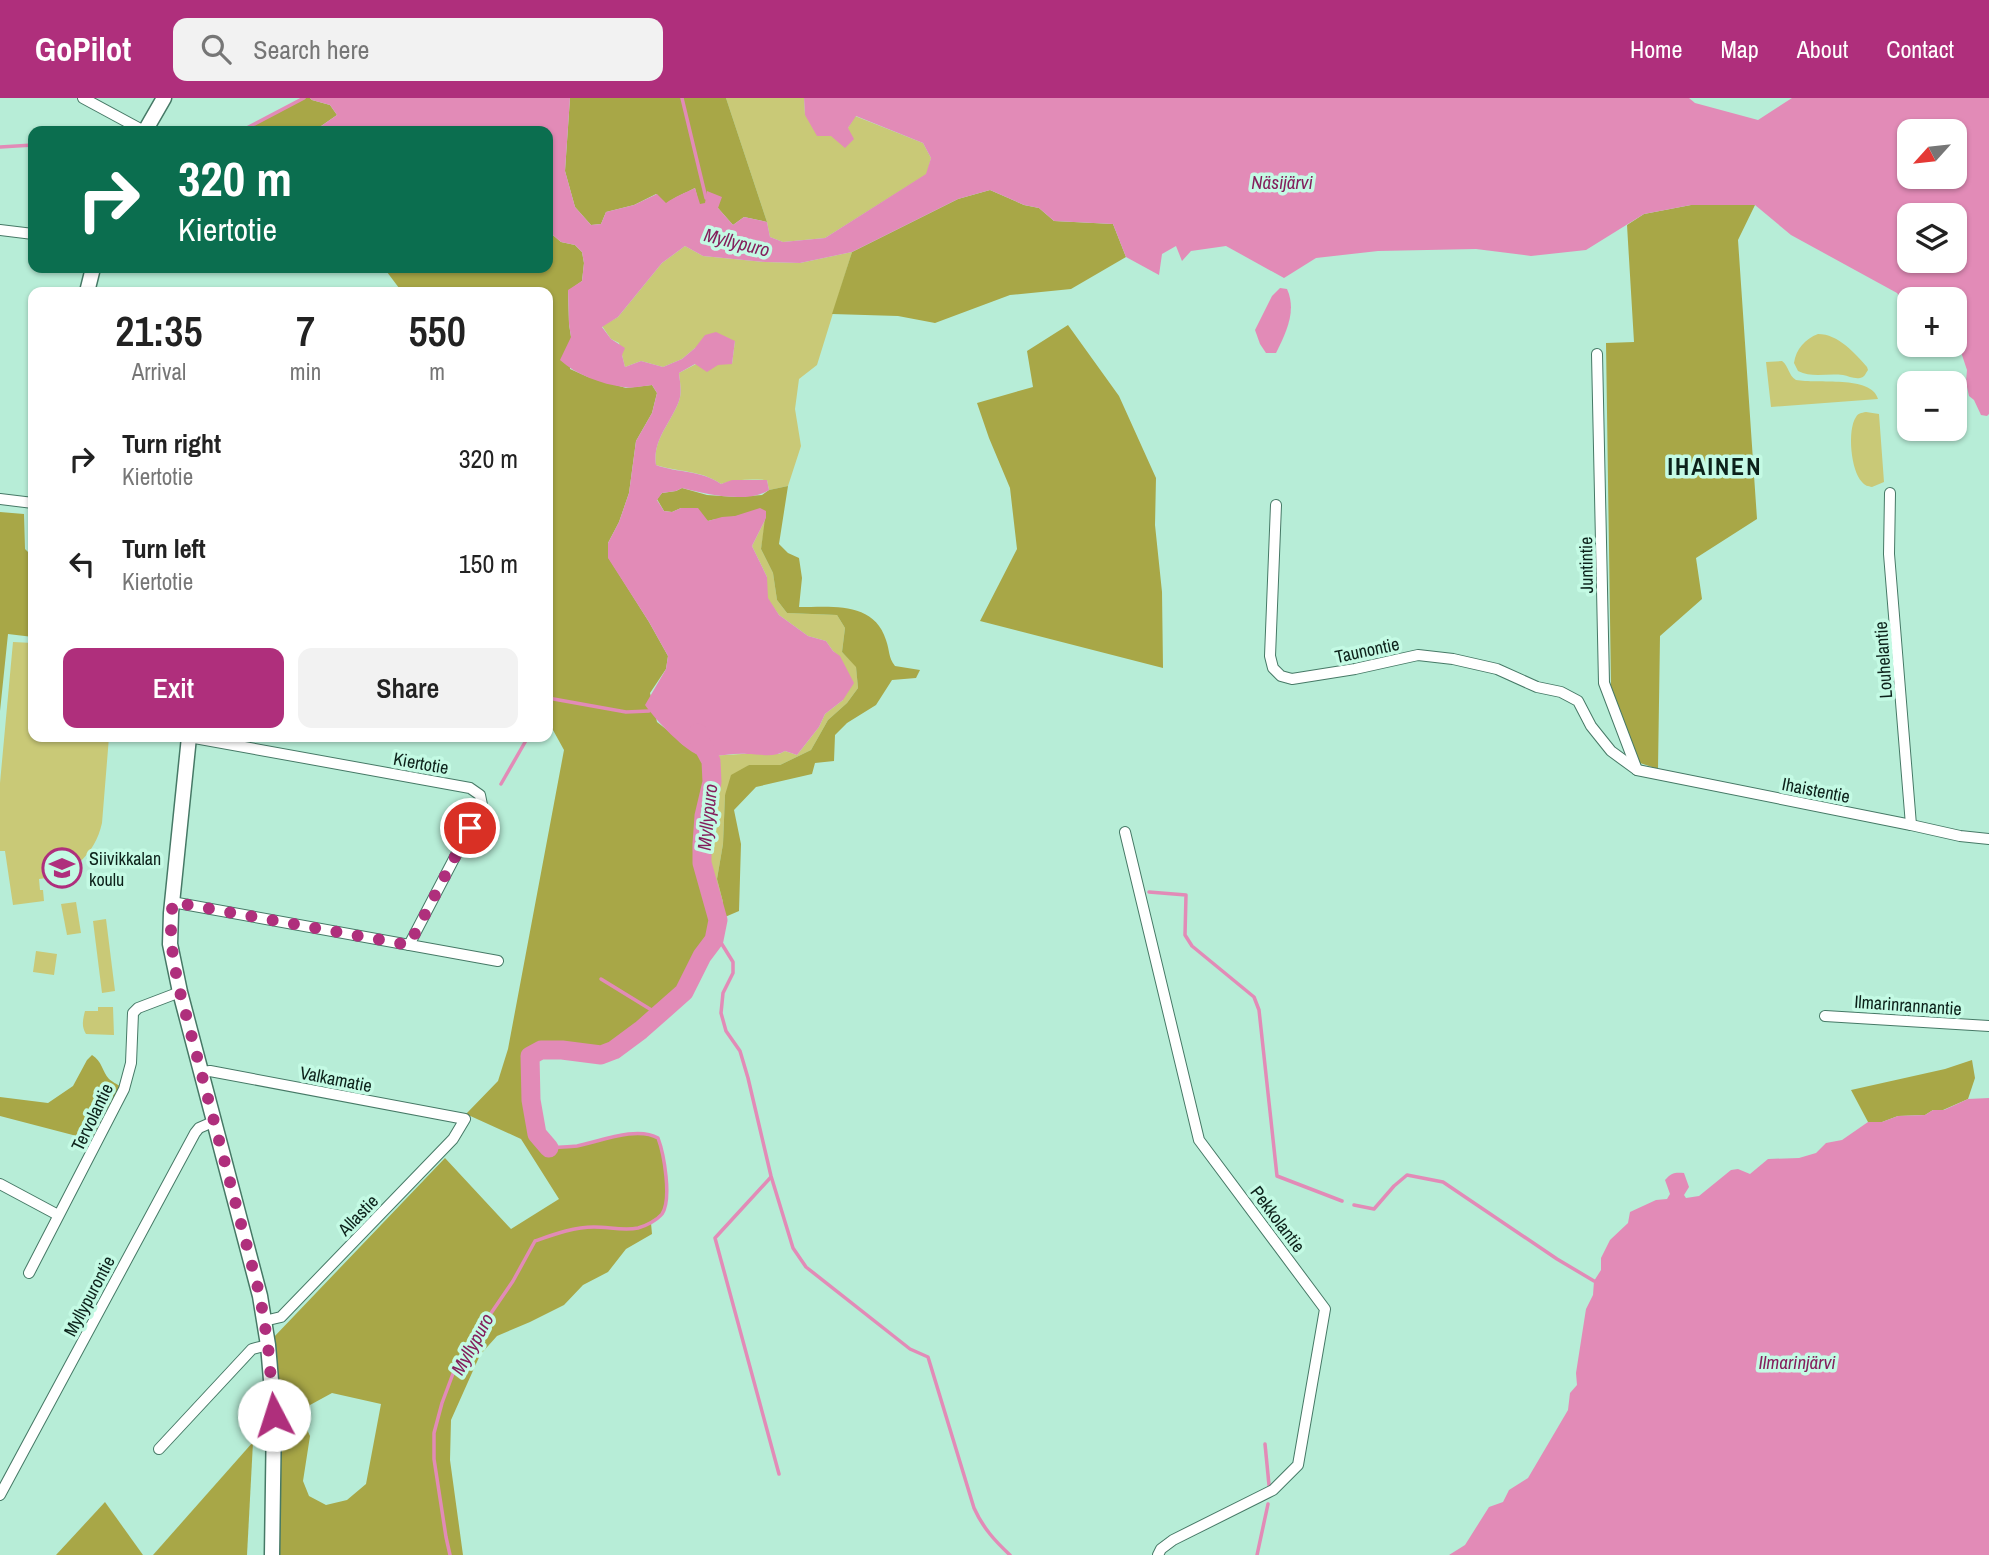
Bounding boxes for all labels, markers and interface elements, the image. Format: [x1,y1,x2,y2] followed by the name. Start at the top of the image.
[173,18,663,81] search box
[35,27,131,71] text: GoPilot
[197,30,235,68] icon: search
[253,32,369,67] text: Search here
[1630,33,1682,65] text: Home
[1720,33,1759,65] text: Map
[1797,33,1848,65] text: About
[1886,33,1954,65] text: Contact
[1897,119,1967,189] north arrow
[1897,119,1967,441] map controls
[178,145,292,211] text: 320 m
[63,154,154,245] icon: right
[1251,169,1313,195] water label: Näsijärvi
[1897,203,1967,273] button: layers
[178,208,277,251] text: Kiertotie
[702,221,773,263] water label: Myllypuro
[1897,287,1967,357] button: +
[115,303,203,359] text: 21:35
[296,303,315,359] text: 7
[408,303,466,359] text: 550
[132,356,186,387] text: Arrival
[290,356,321,387] text: min
[429,356,445,387] text: m
[1897,371,1967,441] button: −
[122,426,221,461] text: Turn right
[63,440,101,478] icon: right
[459,441,518,476] text: 320 m
[1668,450,1762,482] district label: IHAINEN
[122,461,193,492] text: Kiertotie
[122,531,206,566] text: Turn left
[1573,536,1599,594] street label: Juntintie
[63,545,101,583] icon: left
[459,546,518,581] text: 150 m
[122,566,193,597] text: Kiertotie
[1868,621,1898,699] street label: Louhelantie
[1333,631,1401,669] street label: Taunontie
[63,648,284,728] button: Exit
[298,648,518,728] button: Share
[391,746,451,780] street label: Kiertotie
[1780,771,1852,809] street label: Ihaistentie
[691,782,723,852] water label: Myllypuro
[440,798,500,858] pin
[451,809,489,847] icon: arrive
[89,846,161,892] place label: Siivikkalan koulu
[41,847,83,889] school or university icon: Siivikkalan koulu
[1854,989,1962,1021] street label: Ilmarinrannantie
[298,1060,374,1098] street label: Valkamatie
[65,1079,119,1155] street label: Tervolantie
[1245,1181,1311,1257] street label: Pekkolantie
[332,1189,384,1242] street label: Allastie
[57,1251,121,1341] street label: Myllypurontie
[444,1308,500,1379] water label: Myllypuro
[1758,1349,1836,1375] water label: Ilmarinjärvi
[237,1378,311,1452] position arrow

